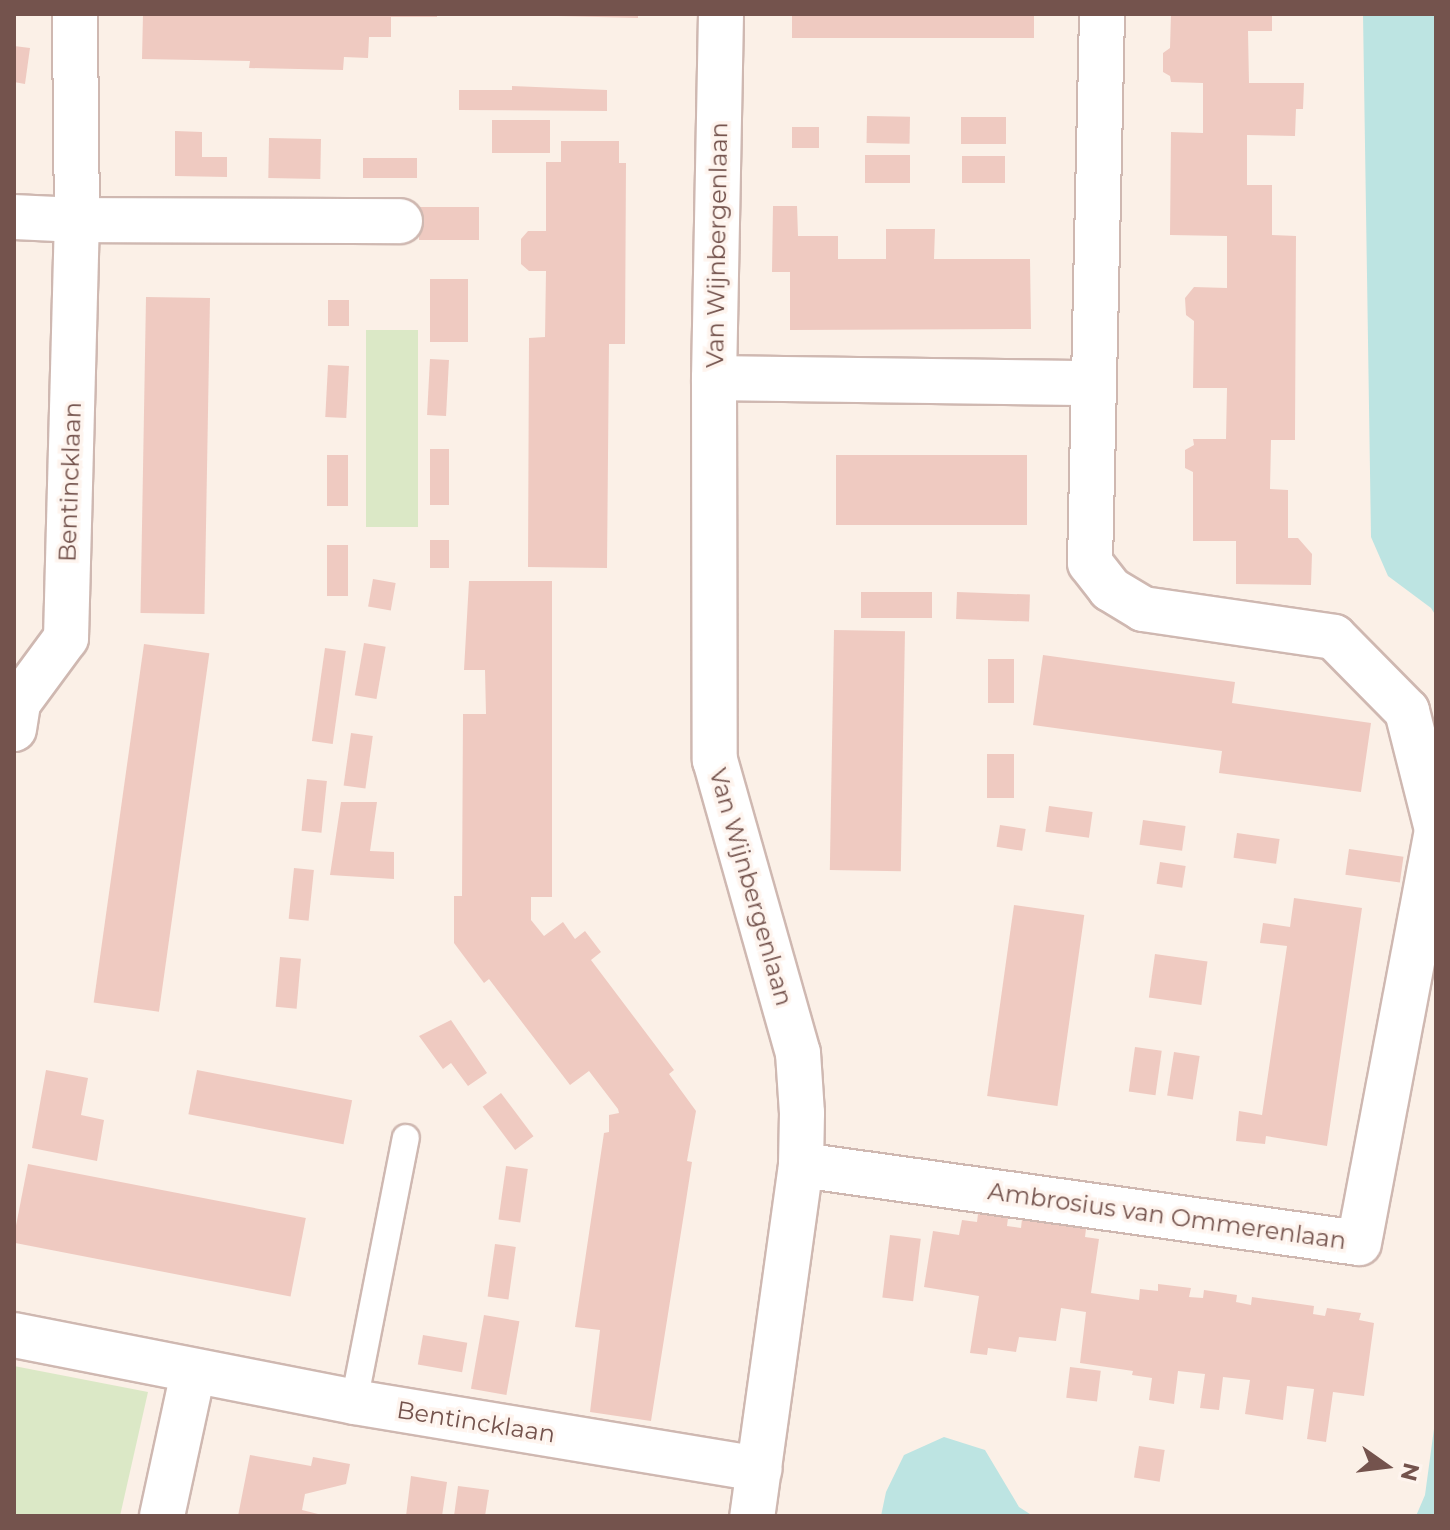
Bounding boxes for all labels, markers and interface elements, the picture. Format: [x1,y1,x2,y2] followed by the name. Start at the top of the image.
[700,122,734,368] street label: Van Wijnbergenlaan
[53,402,87,562] street label: Bentincklaan
[703,765,799,1009] street label: Van Wijnbergenlaan
[986,1177,1348,1255] street label: Ambrosius van Ommerenlaan
[395,1395,557,1449] street label: Bentincklaan
[1346,1426,1426,1506] north arrow
[1395,1460,1425,1484] text: N

